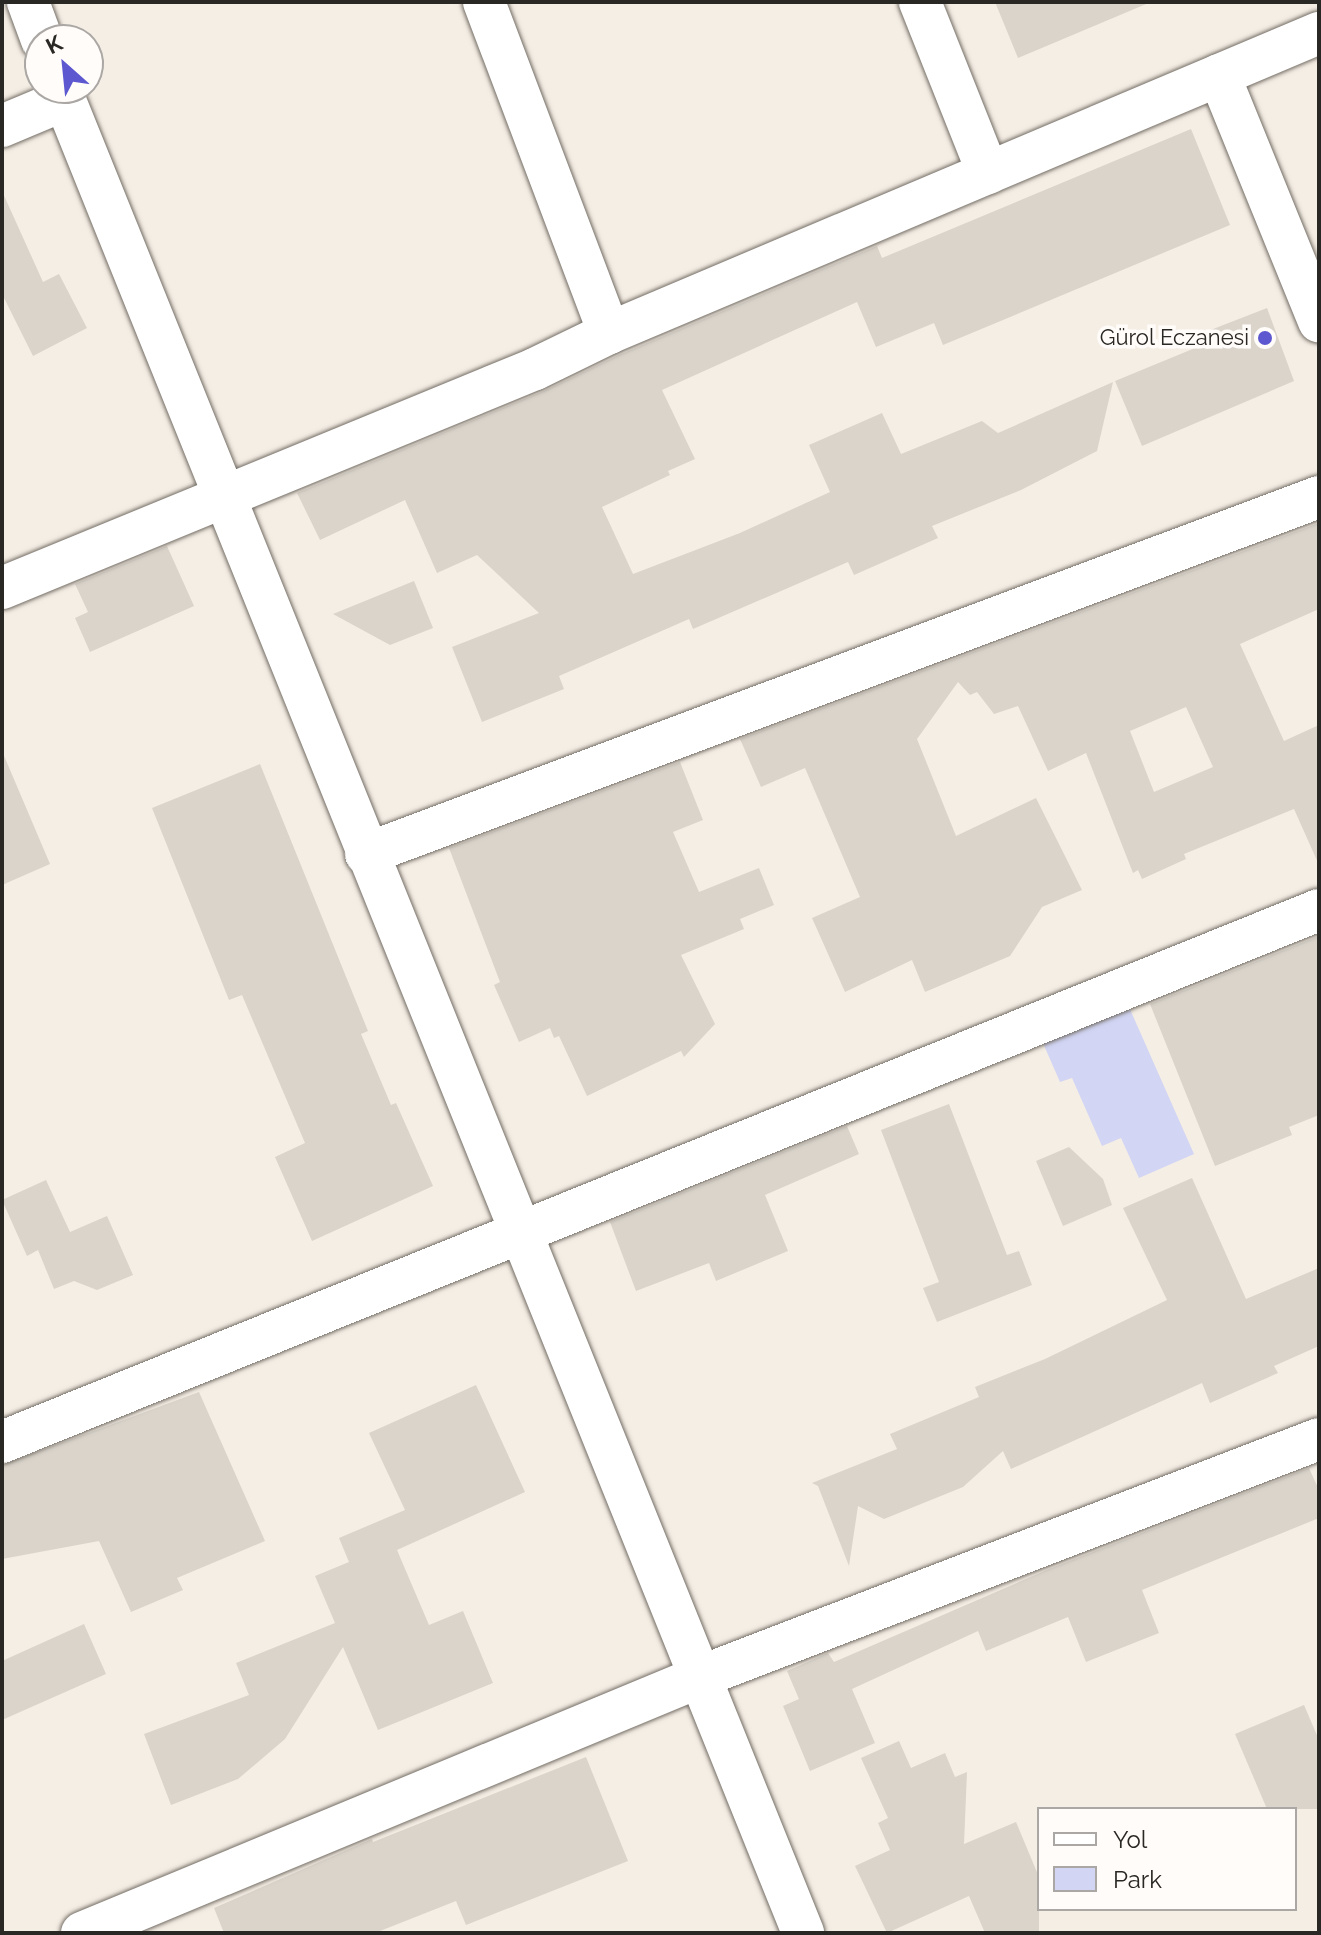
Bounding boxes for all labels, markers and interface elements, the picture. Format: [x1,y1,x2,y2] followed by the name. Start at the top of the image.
[24,24,104,104] north arrow
[42,29,66,59] text: K
[1099,325,1249,351] place label: Gürol Eczanesi
[1256,329,1274,347] marker: Gürol Eczanesi
[1037,1807,1297,1911] legend
[1113,1825,1147,1854] text: Yol
[1113,1865,1162,1894] text: Park

